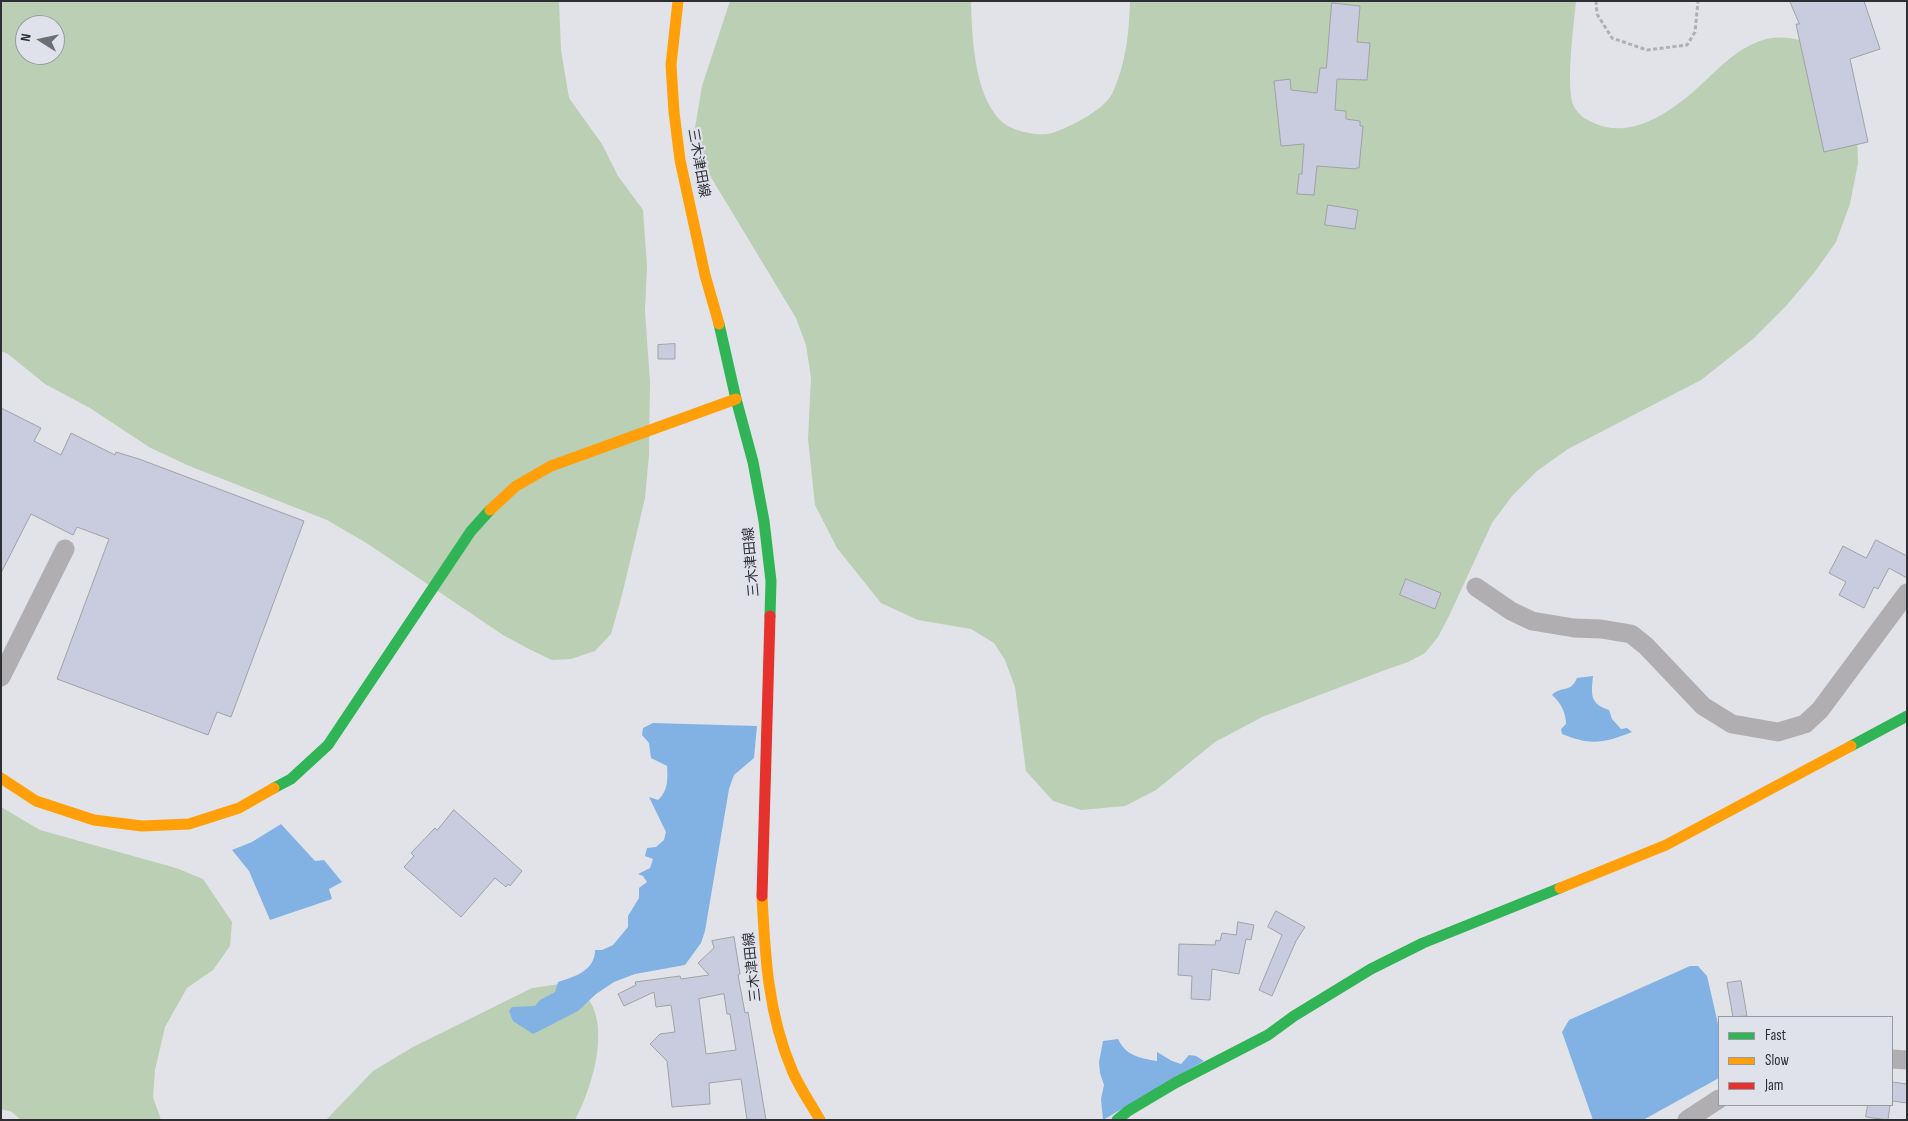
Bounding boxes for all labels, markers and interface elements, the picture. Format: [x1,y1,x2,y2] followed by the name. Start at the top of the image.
[15,15,65,65] north arrow
[17,32,35,43] text: N
[684,127,712,199] street label: 三木津田線
[741,526,763,598] street label: 三木津田線
[741,931,765,1003] street label: 三木津田線
[1718,1016,1893,1106] legend
[1765,1026,1786,1045] text: Fast
[1765,1051,1789,1070] text: Slow
[1765,1076,1783,1095] text: Jam

